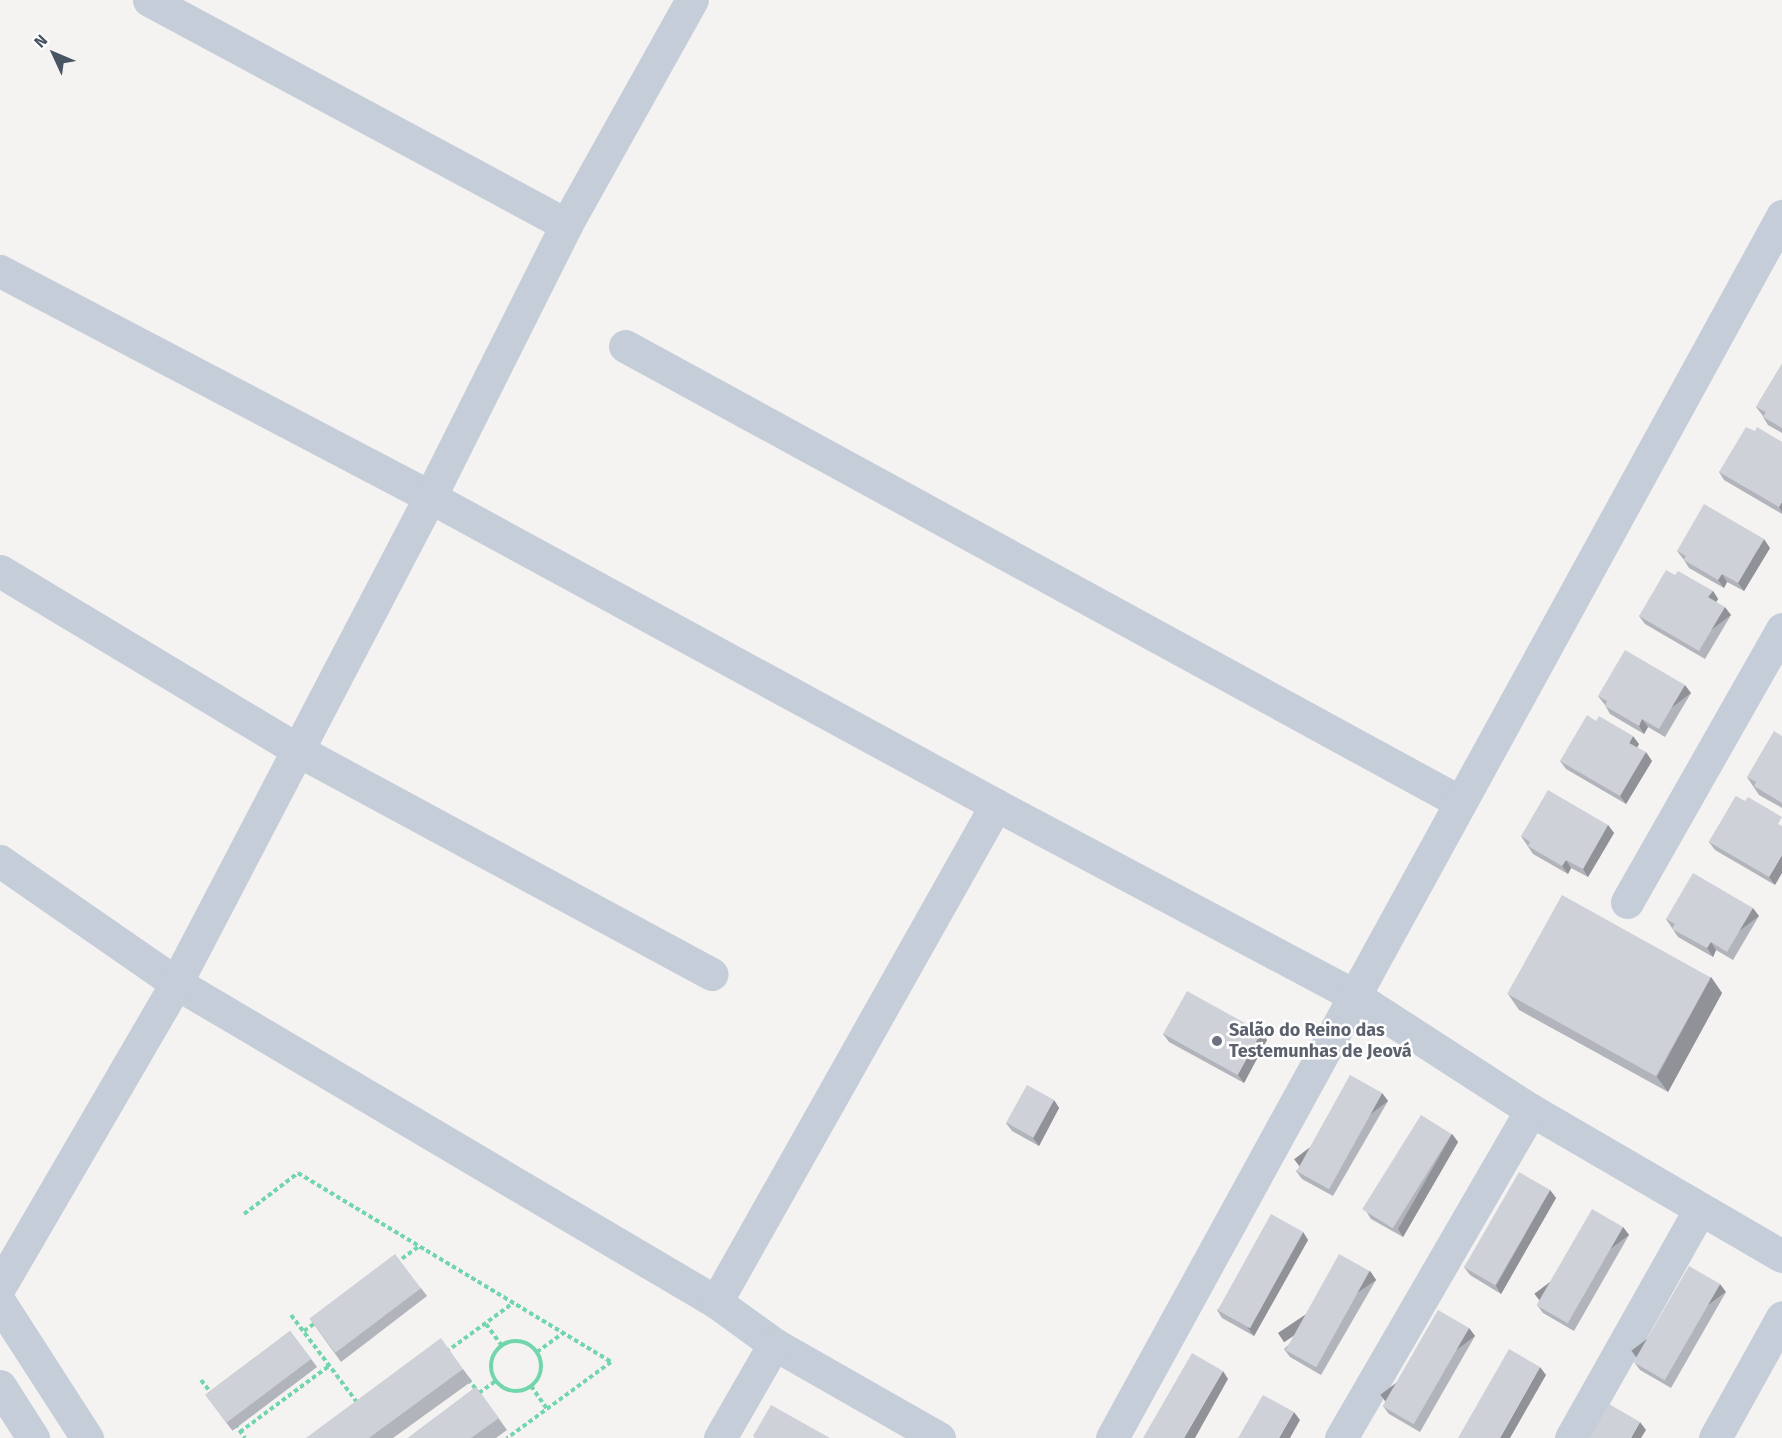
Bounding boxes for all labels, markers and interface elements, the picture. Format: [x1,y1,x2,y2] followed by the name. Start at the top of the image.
[24,24,84,84] north arrow
[30,31,51,52] text: N
[1229,1020,1412,1062] place label: Salão do Reino das Testemunhas de Jeová
[1210,1034,1224,1048] marker: Salão do Reino das Testemunhas de Jeová

